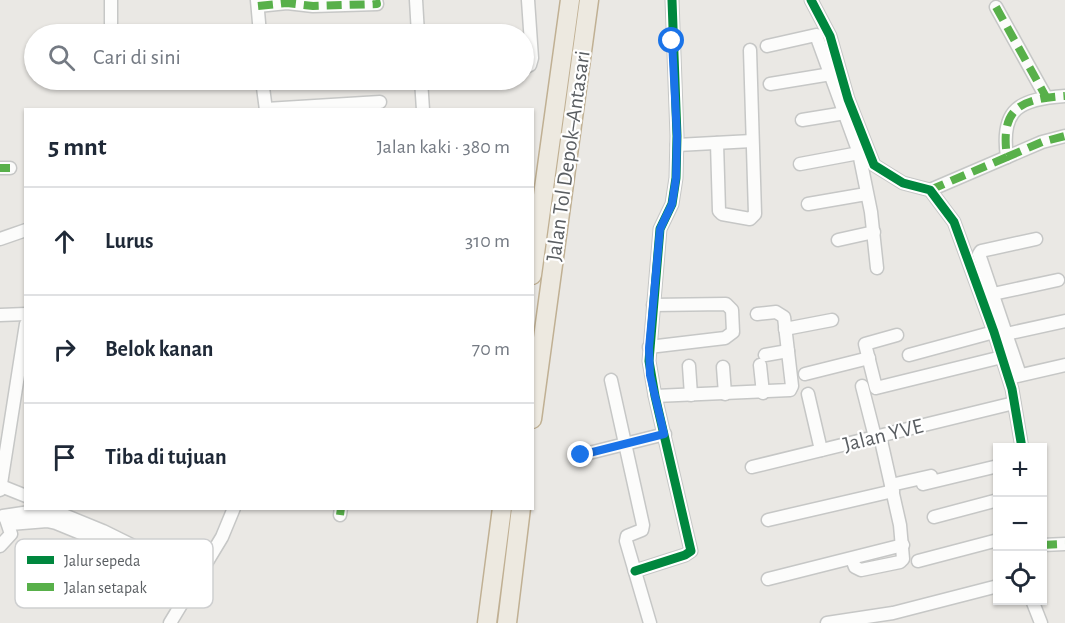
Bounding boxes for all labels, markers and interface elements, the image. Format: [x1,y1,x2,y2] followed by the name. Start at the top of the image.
[24,24,534,90] search box
[658,27,684,53] route start
[45,41,78,74] icon: search
[93,46,181,68] text: Cari di sini
[542,49,594,263] street label: Jalan Tol Depok–Antasari
[48,134,107,160] text: 5 mnt
[377,137,510,157] text: Jalan kaki · 380 m
[48,225,81,258] icon: ahead
[105,230,154,252] text: Lurus
[465,231,510,251] text: 310 m
[48,333,81,366] icon: right
[105,338,213,360] text: Belok kanan
[472,339,510,359] text: 70 m
[841,414,926,456] street label: Jalan YVE
[48,441,81,474] icon: arrive
[567,441,593,467] route end
[993,443,1047,605] map controls
[993,443,1047,497] button: +
[105,446,227,468] text: Tiba di tujuan
[993,497,1047,551] button: −
[15,539,213,608] legend
[993,551,1047,605] button: locate
[64,553,140,569] text: Jalur sepeda
[64,580,147,596] text: Jalan setapak

